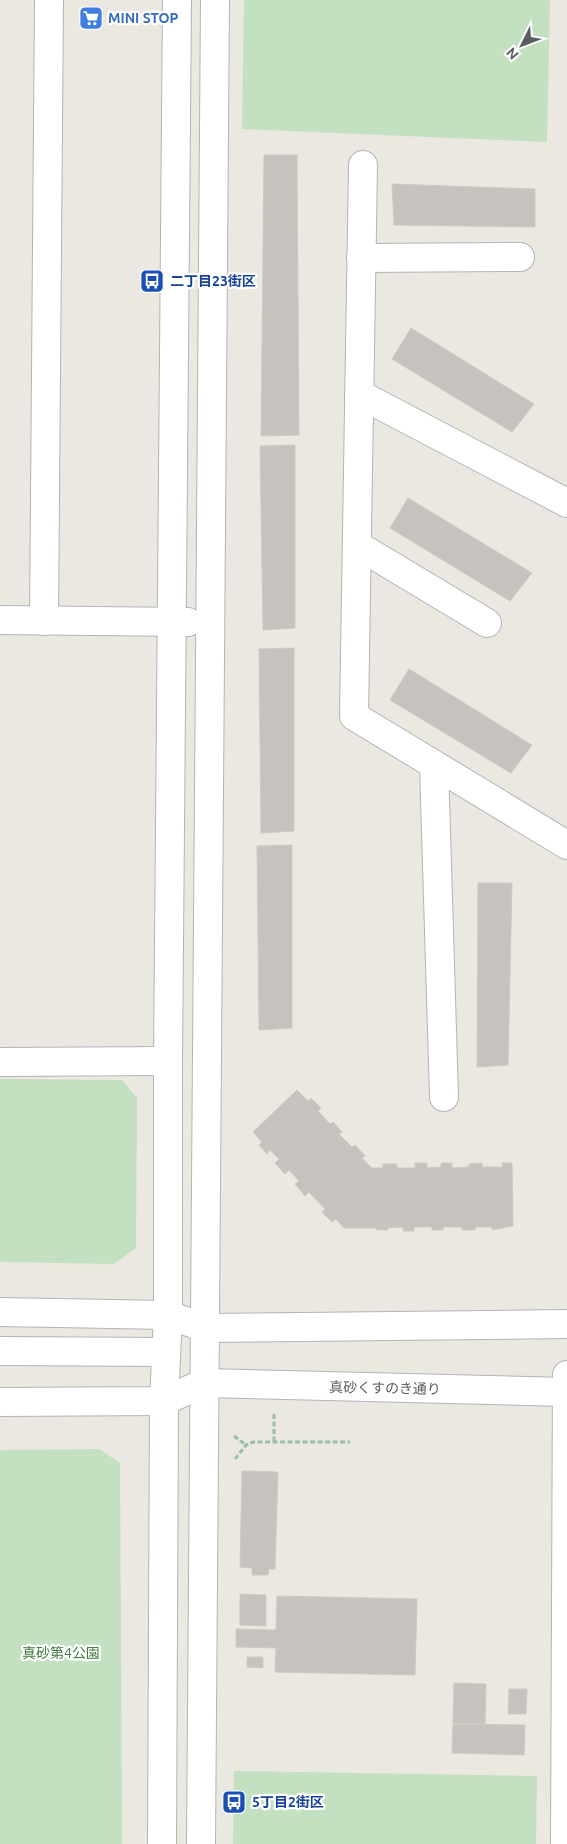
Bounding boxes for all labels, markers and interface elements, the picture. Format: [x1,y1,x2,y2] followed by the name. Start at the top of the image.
[78,5,104,31] supermarket icon: MINI STOP
[108,10,179,26] place label: MINI STOP
[497,20,547,70] north arrow
[503,44,522,63] text: N
[139,268,165,294] bus stop icon: 二丁目23街区
[170,273,256,289] place label: 二丁目23街区
[329,1379,441,1397] street label: 真砂くすのき通り
[22,1645,100,1661] park label: 真砂第4公園
[221,1789,247,1815] bus stop icon: 5丁目2街区
[252,1794,324,1810] place label: 5丁目2街区

